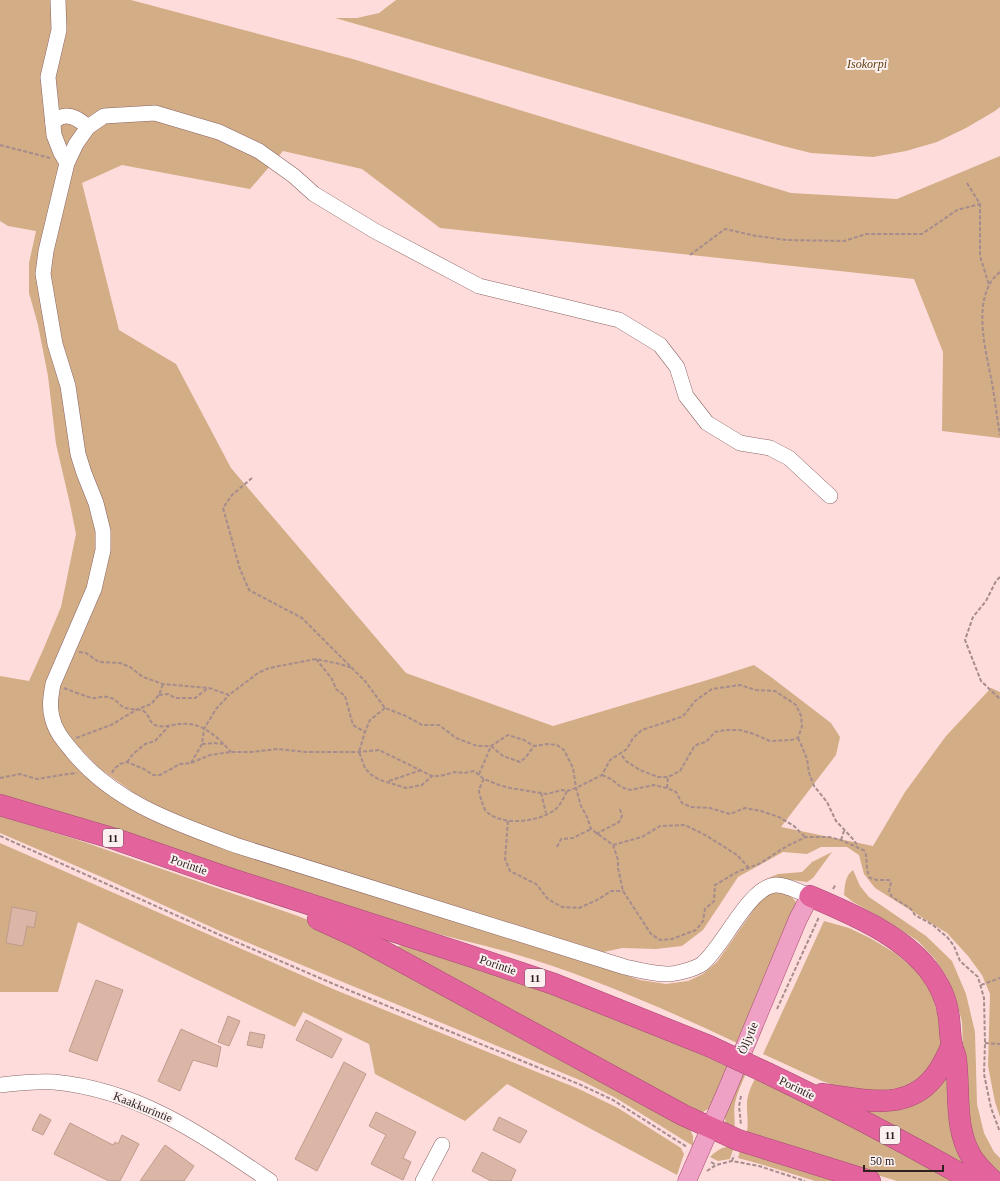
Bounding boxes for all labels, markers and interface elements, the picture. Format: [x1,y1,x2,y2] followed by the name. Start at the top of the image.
[846,57,887,71] park label: Isokorpi
[103,829,123,847] road number: 11
[169,852,209,878] street label: Porintie
[478,952,518,978] street label: Porintie
[525,969,545,987] road number: 11
[735,1020,761,1056] street label: Öljytie
[777,1073,817,1103] street label: Porintie
[111,1089,175,1125] street label: Kaakkurintie
[880,1126,900,1144] road number: 11
[864,1147,943,1173] scale bar
[870,1154,895,1168] text: 50 m

